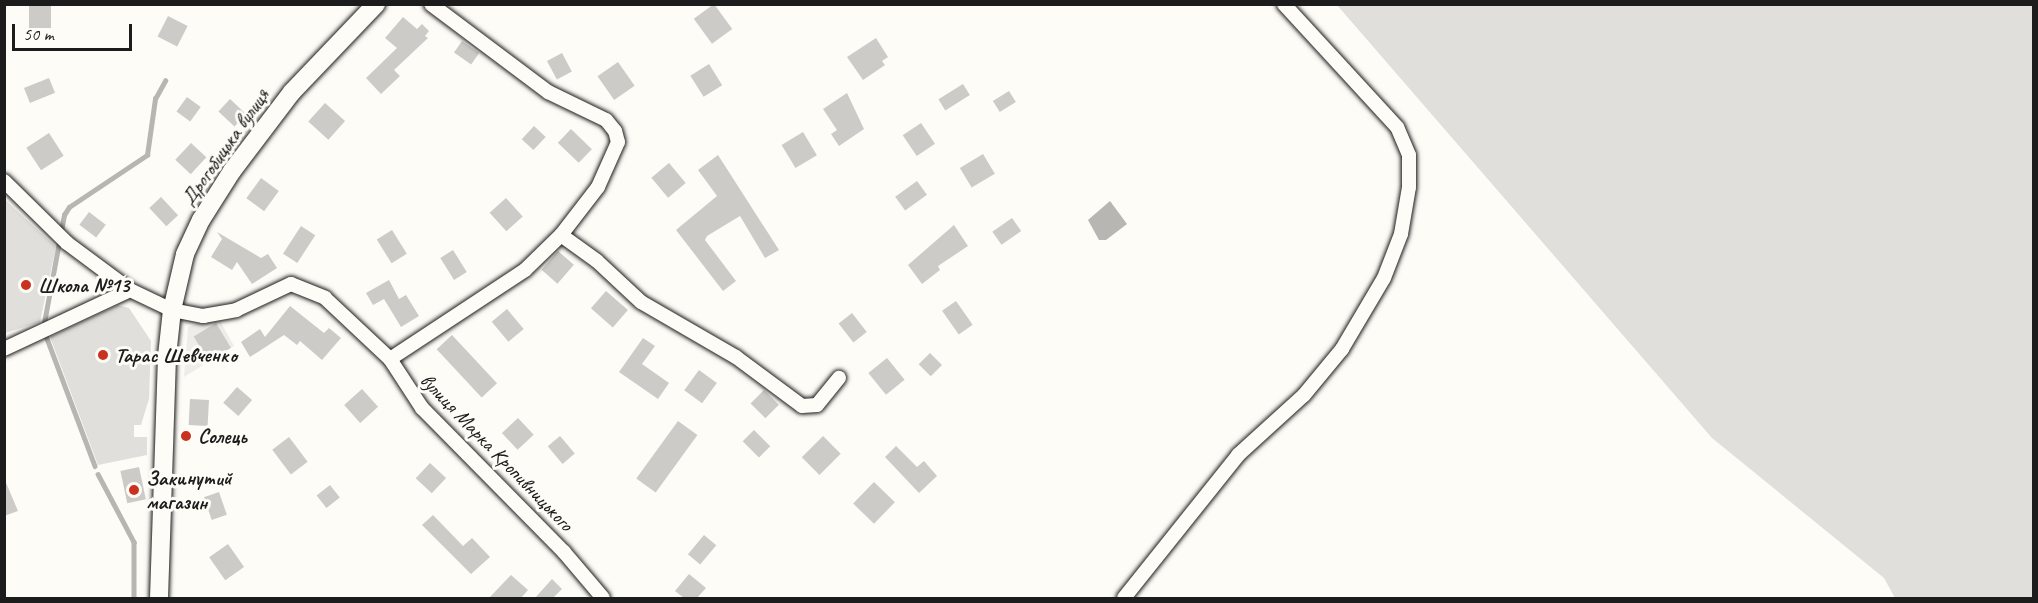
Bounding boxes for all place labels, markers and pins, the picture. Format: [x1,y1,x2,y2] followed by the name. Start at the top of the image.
[38,272,129,298] place label: Школа №13
[19,278,33,292] marker: Школа №13
[115,342,237,368] place label: Тарас Шевченко
[96,348,110,362] marker: Тарас Шевченко
[198,423,247,449] place label: Солець
[179,429,193,443] marker: Солець
[146,465,232,515] place label: Закинутий магазин
[127,483,141,497] marker: Закинутий магазин

